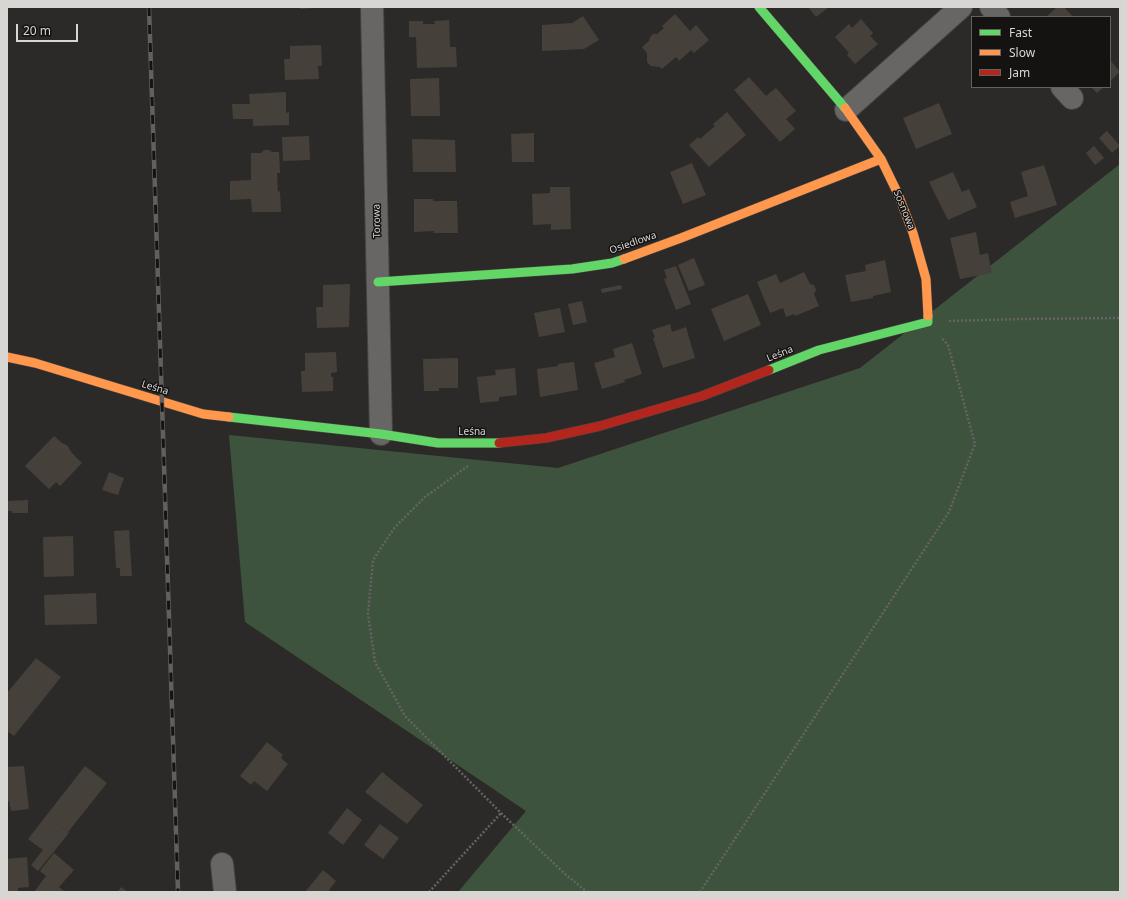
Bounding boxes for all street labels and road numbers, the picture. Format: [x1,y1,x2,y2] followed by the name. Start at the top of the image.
[891,188,917,232] street label: Sosnowa
[371,204,383,238] street label: Torowa
[608,229,658,257] street label: Osiedlowa
[765,343,795,365] street label: Leśna
[140,378,170,398] street label: Leśna
[458,426,486,438] street label: Leśna

